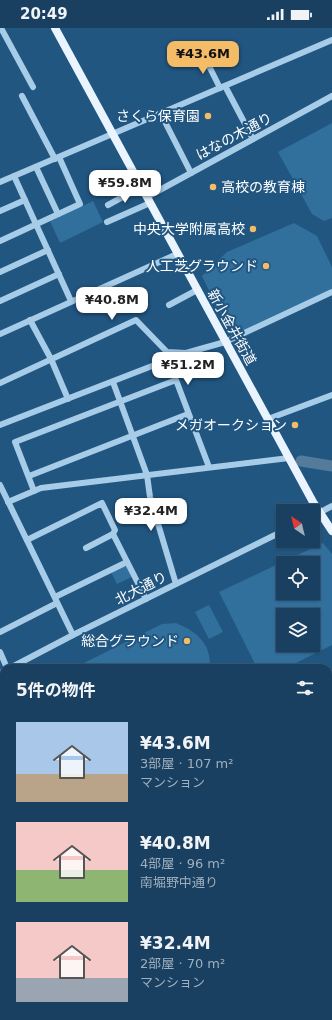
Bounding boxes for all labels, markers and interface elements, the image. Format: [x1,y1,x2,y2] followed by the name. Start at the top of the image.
[20,5,68,23] text: 20:49
[170,41,236,75] pin: ¥43.6M
[176,46,230,61] text: ¥43.6M
[116,108,200,124] place label: さくら保育園
[193,109,275,163] street label: はなの木通り
[203,111,213,121] marker: さくら保育園
[92,170,158,204] pin: ¥59.8M
[98,175,152,190] text: ¥59.8M
[221,179,305,195] place label: 高校の教育棟
[208,182,218,192] marker: 高校の教育棟
[133,221,245,237] place label: 中央大学附属高校
[248,224,258,234] marker: 中央大学附属高校
[146,258,258,274] place label: 人工芝グラウンド
[261,261,271,271] marker: 人工芝グラウンド
[205,286,259,368] street label: 新小金井街道
[79,287,145,321] pin: ¥40.8M
[85,292,139,307] text: ¥40.8M
[155,352,221,386] pin: ¥51.2M
[161,357,215,372] text: ¥51.2M
[175,417,287,433] place label: メガオークション
[290,420,300,430] marker: メガオークション
[118,498,184,532] pin: ¥32.4M
[124,503,178,518] text: ¥32.4M
[276,504,320,548] north arrow
[276,504,320,652] map controls
[276,556,320,600] button: locate
[112,568,170,608] street label: 北大通り
[276,608,320,652] button: layers
[81,633,179,649] place label: 総合グラウンド
[182,636,192,646] marker: 総合グラウンド
[294,677,316,699] icon: filters
[16,680,96,700] text: 5件の物件
[140,733,211,753] text: ¥43.6M
[48,738,96,786] icon: home
[140,756,234,771] text: 3部屋 · 107 m²
[140,775,205,790] text: マンション
[140,833,211,853] text: ¥40.8M
[48,838,96,886] icon: home
[140,856,225,871] text: 4部屋 · 96 m²
[140,875,218,890] text: 南堀野中通り
[140,933,211,953] text: ¥32.4M
[48,938,96,986] icon: home
[140,956,225,971] text: 2部屋 · 70 m²
[140,975,205,990] text: マンション

